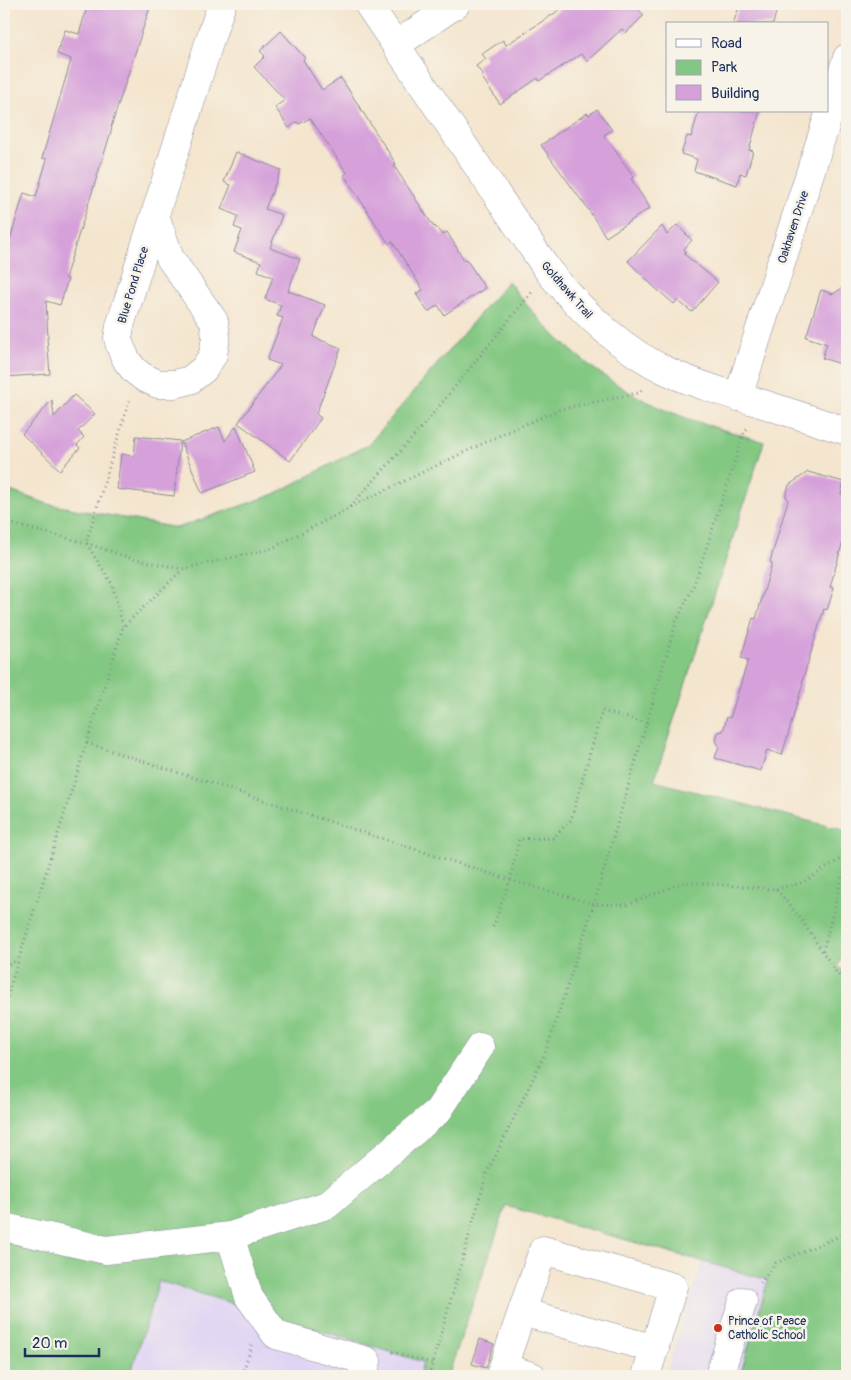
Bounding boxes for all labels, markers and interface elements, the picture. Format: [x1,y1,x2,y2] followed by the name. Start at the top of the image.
[666,22,828,112] legend
[711,34,742,53] text: Road
[711,58,738,77] text: Park
[711,84,759,103] text: Building
[775,189,812,265] street label: Oakhaven Drive
[115,245,152,325] street label: Blue Pond Place
[538,259,596,322] street label: Goldhawk Trail
[728,1314,806,1343] place label: Prince of Peace Catholic School
[712,1322,724,1334] marker: Prince of Peace Catholic School
[25,1325,99,1357] scale bar
[32,1334,67,1353] text: 20 m

